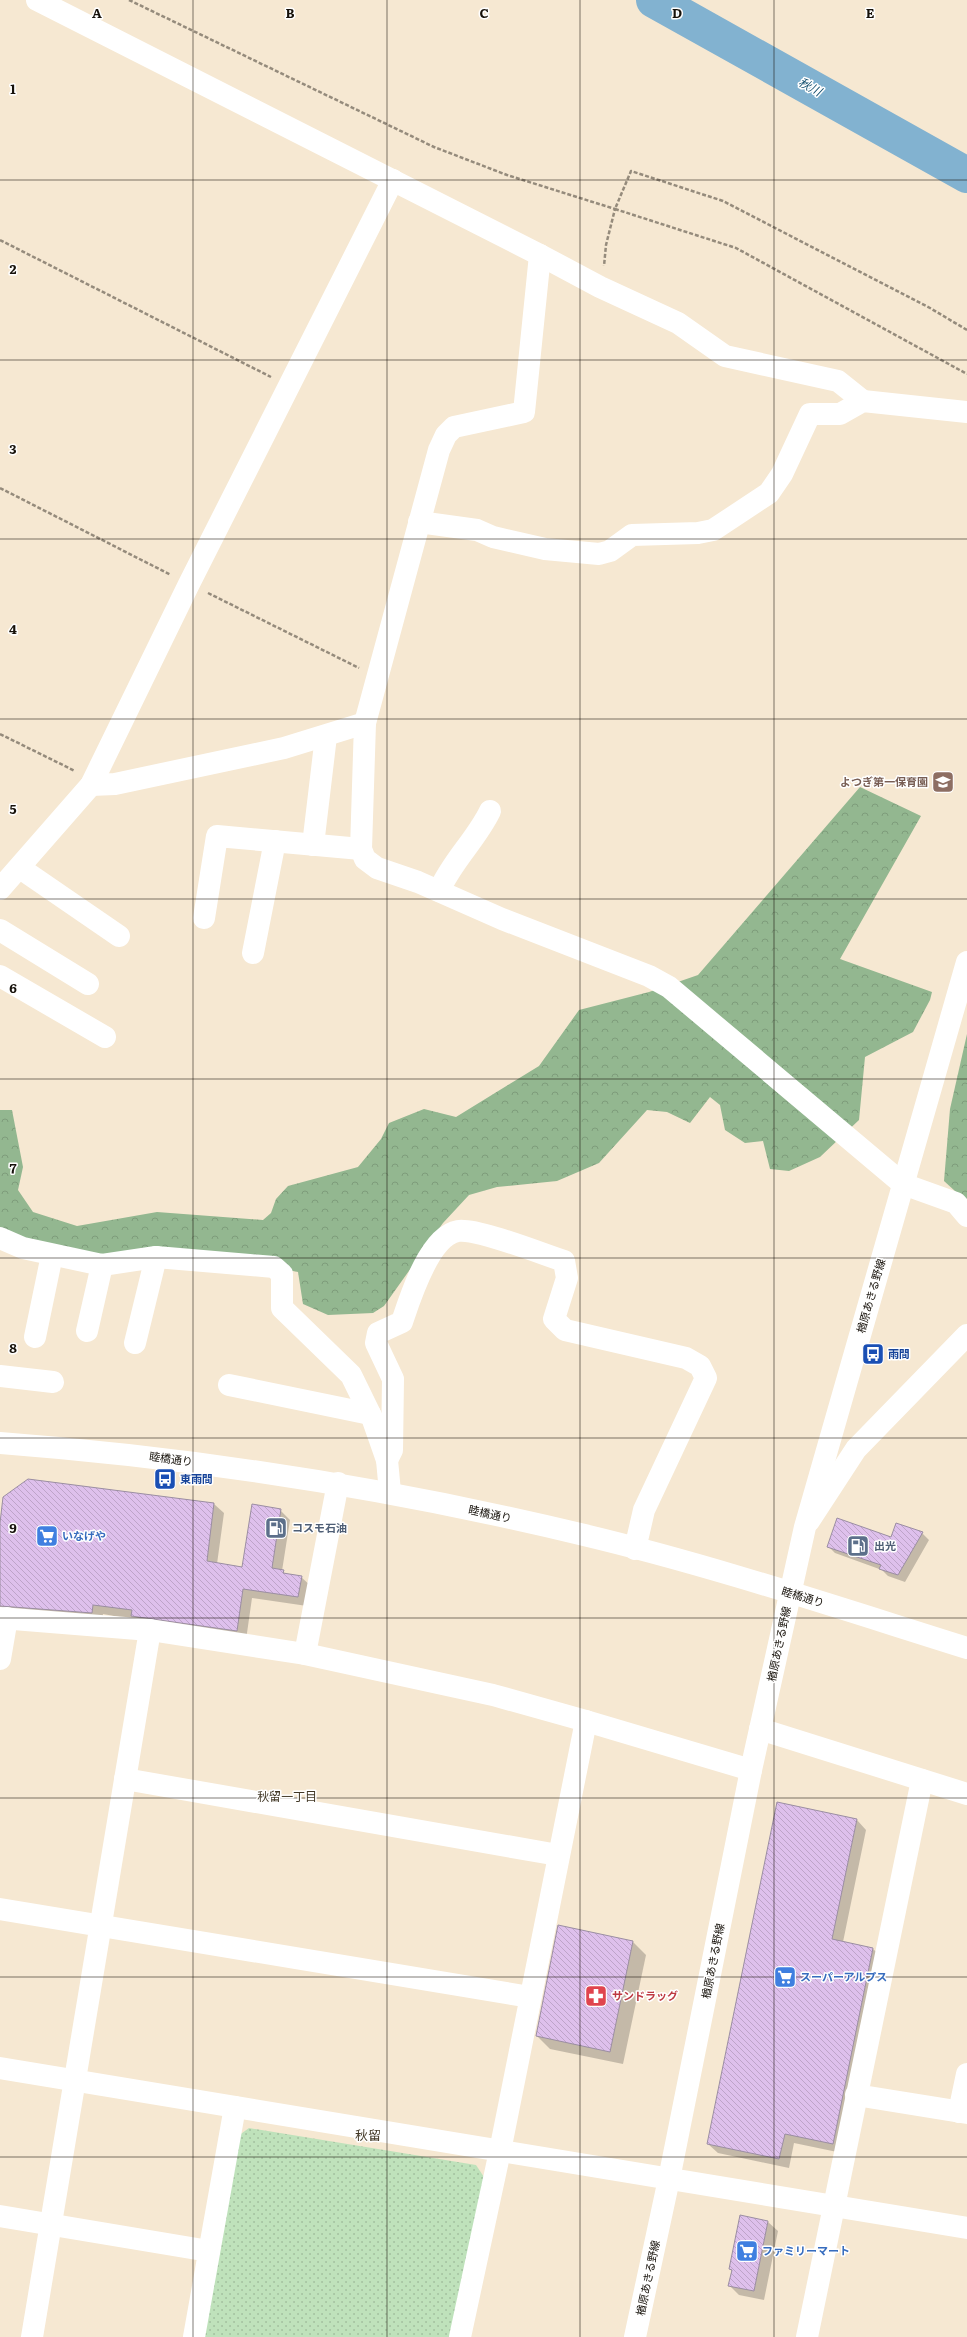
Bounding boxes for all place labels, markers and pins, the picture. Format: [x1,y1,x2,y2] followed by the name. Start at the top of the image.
[930,769,956,795] school or university icon: よつぎ第一保育園
[840,773,928,789] place label: よつぎ第一保育園
[860,1341,886,1367] bus stop icon: 雨間
[888,1345,910,1361] place label: 雨間
[152,1466,178,1492] bus stop icon: 東雨間
[180,1470,213,1486] place label: 東雨間
[263,1515,289,1541] fuel station icon: コスモ石油
[292,1519,347,1535] place label: コスモ石油
[34,1523,60,1549] supermarket icon: いなげや
[62,1527,106,1543] place label: いなげや
[845,1533,871,1559] fuel station icon: 出光
[874,1537,896,1553] place label: 出光
[772,1964,798,1990] supermarket icon: スーパーアルプス
[800,1968,887,1984] place label: スーパーアルプス
[583,1983,609,2009] pharmacy icon: サンドラッグ
[612,1987,678,2003] place label: サンドラッグ
[734,2238,760,2264] supermarket icon: ファミリーマート
[762,2242,850,2258] place label: ファミリーマート

